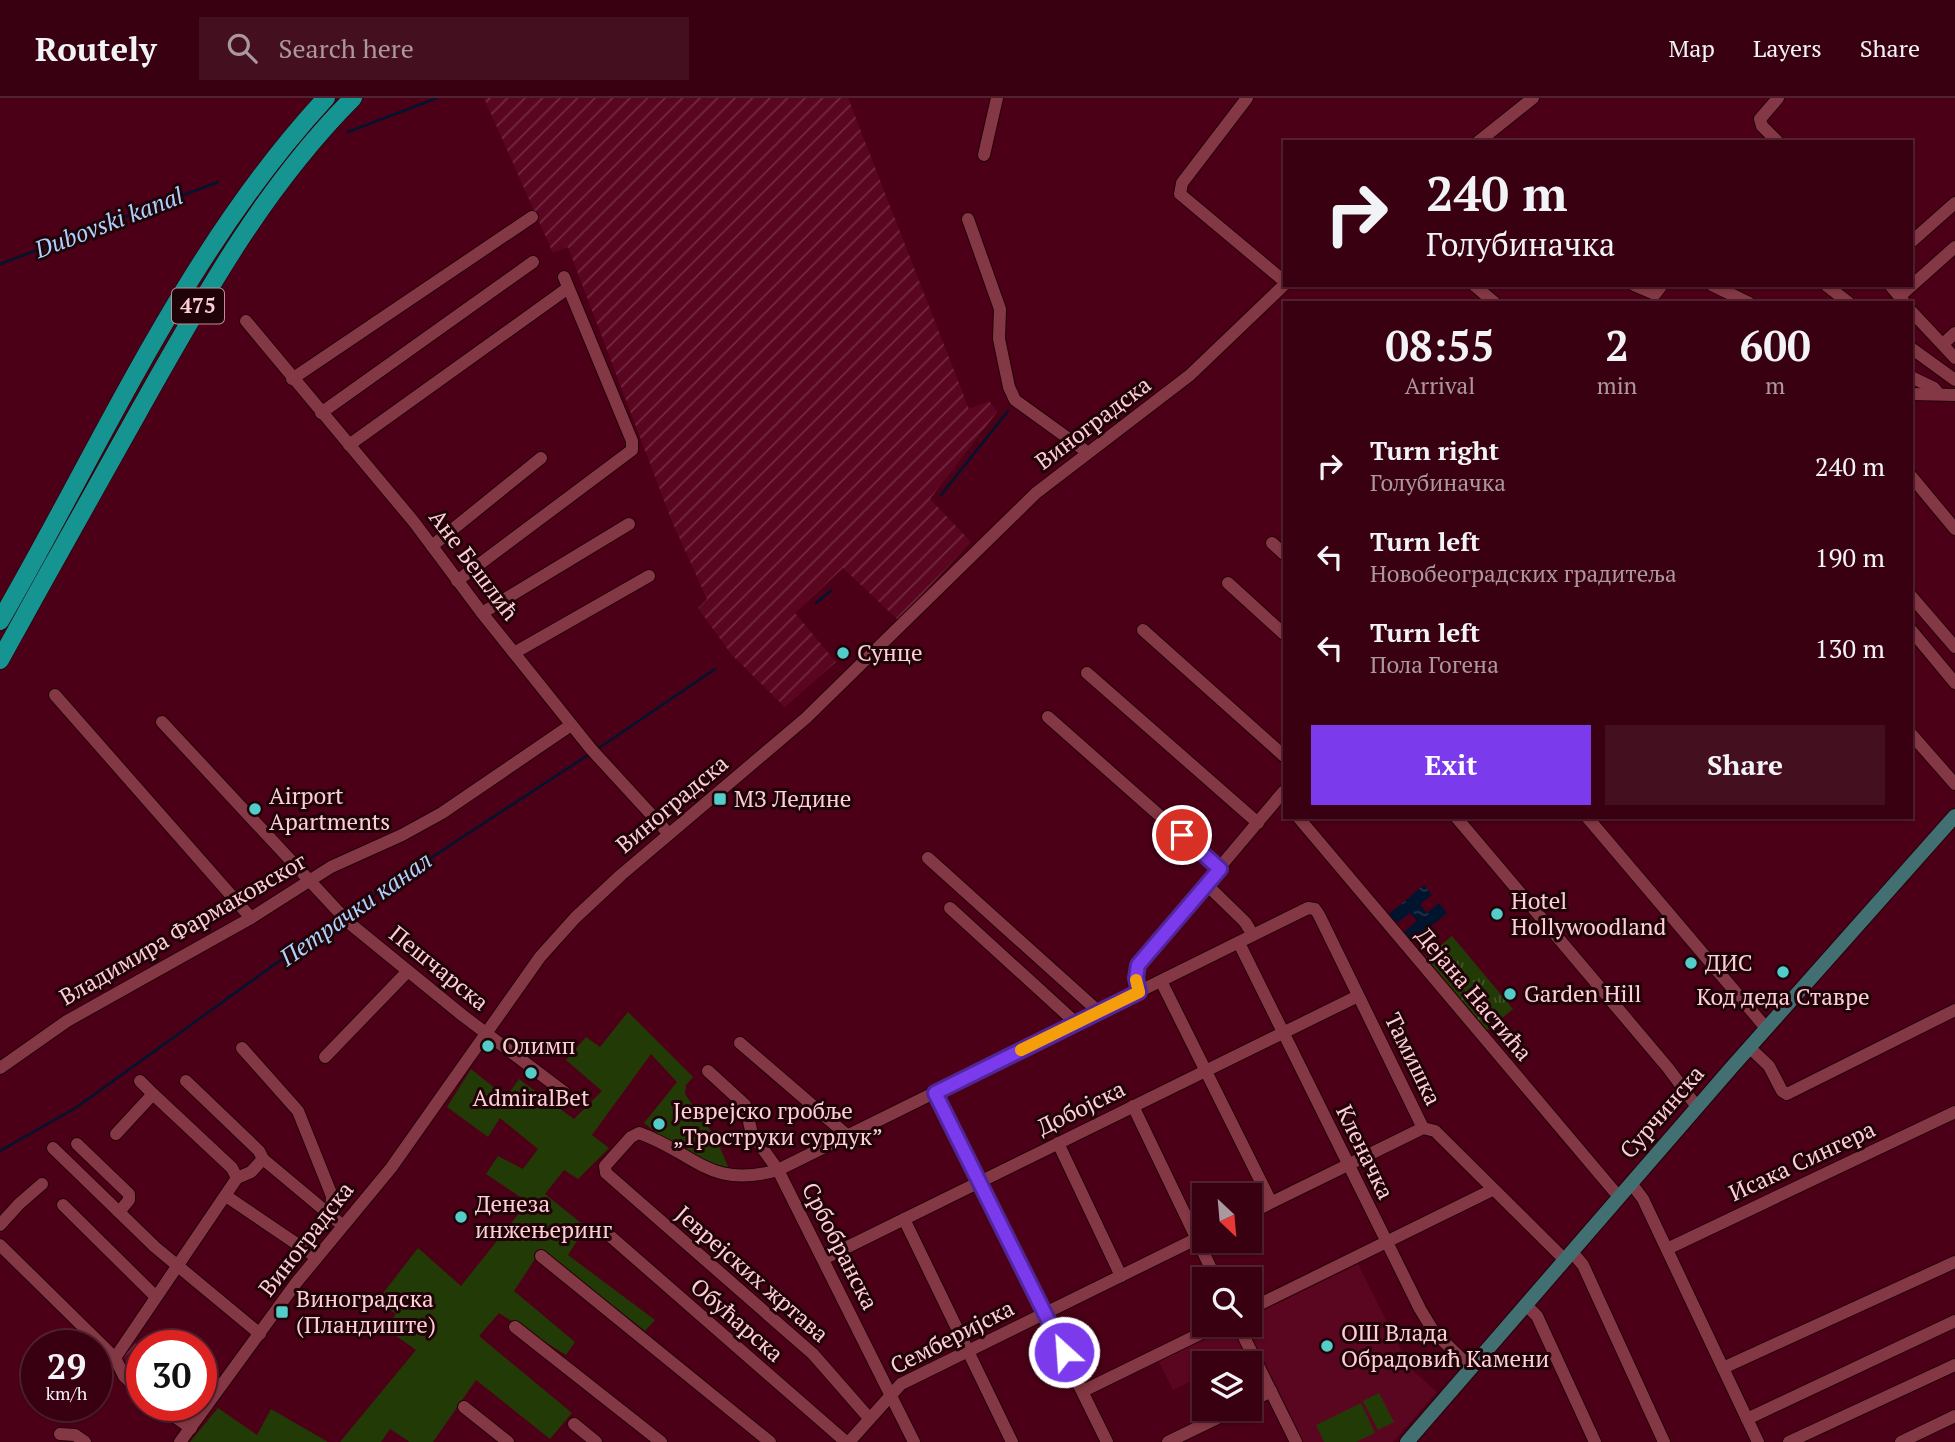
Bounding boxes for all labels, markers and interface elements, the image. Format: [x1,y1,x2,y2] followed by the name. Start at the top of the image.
[199,17,689,80] search box
[35,27,157,70] text: Routely
[223,29,261,67] icon: search
[279,31,414,65] text: Search here
[1668,32,1715,64] text: Map
[1753,32,1822,64] text: Layers
[1860,32,1920,64] text: Share
[1426,160,1568,225] text: 240 m
[1311,168,1402,259] icon: right
[29,179,188,265] water label: Dubovski kanal
[1426,223,1615,265] text: Голубиначка
[172,288,224,324] road number: 475
[1385,317,1495,373] text: 08:55
[1605,317,1629,373] text: 2
[1740,317,1811,373] text: 600
[1028,369,1157,476] street label: Виноградска
[1405,370,1475,401] text: Arrival
[1597,370,1637,401] text: min
[1765,370,1785,401] text: m
[1370,433,1499,467] text: Turn right
[1311,447,1349,485] icon: right
[1815,449,1885,483] text: 240 m
[1370,467,1506,498] text: Голубиначка
[422,503,527,627] street label: Ане Бешлић
[1370,524,1480,558] text: Turn left
[1311,538,1349,576] icon: left
[1815,540,1885,574] text: 190 m
[1370,558,1677,589] text: Новобеоградских градитеља
[1370,615,1480,649] text: Turn left
[1311,629,1349,667] icon: left
[1815,631,1885,665] text: 130 m
[857,637,923,668] place label: Сунце
[835,645,851,661] marker: Сунце
[1370,649,1499,680] text: Пола Гогена
[1311,725,1591,805] button: Exit
[1605,725,1885,805] button: Share
[609,747,735,860] street label: Виноградска
[269,780,390,837] place label: Airport Apartments
[734,783,851,814] place label: МЗ Ледине
[712,791,728,807] marker: МЗ Ледине
[247,801,263,817] marker: Airport Apartments
[1152,805,1212,865] pin
[1163,816,1201,854] icon: arrive
[272,844,438,973] water label: Петрачки канал
[54,845,312,1012] street label: Владимира Фармаковског
[1511,885,1666,942] place label: Hotel Hollywoodland
[1489,906,1505,922] marker: Hotel Hollywoodland
[383,918,496,1017] street label: Пешчарска
[1409,920,1540,1067] street label: Дејана Настића
[1705,947,1753,978] place label: ДИС
[1683,955,1699,971] marker: ДИС
[1775,964,1791,980] marker: Код деда Ставре
[1524,978,1641,1009] place label: Garden Hill
[1696,981,1870,1012] place label: Код деда Ставре
[1502,986,1518,1002] marker: Garden Hill
[1378,1007,1449,1111] street label: Тамишка
[502,1030,576,1061] place label: Олимп
[480,1038,496,1054] marker: Олимп
[1612,1058,1711,1165] street label: Сурчинска
[523,1065,539,1081] marker: AdmiralBet
[1031,1073,1130,1142] street label: Добојска
[473,1082,590,1113] place label: AdmiralBet
[673,1095,883,1152] place label: Јеврејско гробље „Троструки сурдук”
[1329,1099,1402,1205] street label: Кленачка
[1724,1113,1880,1208] street label: Исака Сингера
[651,1116,667,1132] marker: Јеврејско гробље „Троструки сурдук”
[251,1175,360,1302] street label: Виноградска
[795,1177,886,1315] street label: Србобранска
[1192,1183,1262,1253] north arrow
[1192,1183,1262,1421] map controls
[475,1188,612,1245] place label: Денеза инжењеринг
[669,1198,836,1349] street label: Јеврејских жртава
[453,1209,469,1225] marker: Денеза инжењеринг
[1192,1267,1262,1337] button: search
[684,1271,791,1369] street label: Обућарска
[296,1283,436,1340] place label: Виноградска (Пландиште)
[884,1292,1019,1381] street label: Семберијска
[274,1304,290,1320] marker: Виноградска (Пландиште)
[1027,1315,1101,1389] position arrow
[1341,1317,1549,1374] place label: ОШ Влада Обрадовић Камени
[126,1330,217,1421] speed limit sign: 30
[1319,1338,1335,1354] marker: ОШ Влада Обрадовић Камени
[47,1343,86,1389] text: 29
[1192,1351,1262,1421] button: layers
[46,1381,87,1405] text: km/h

